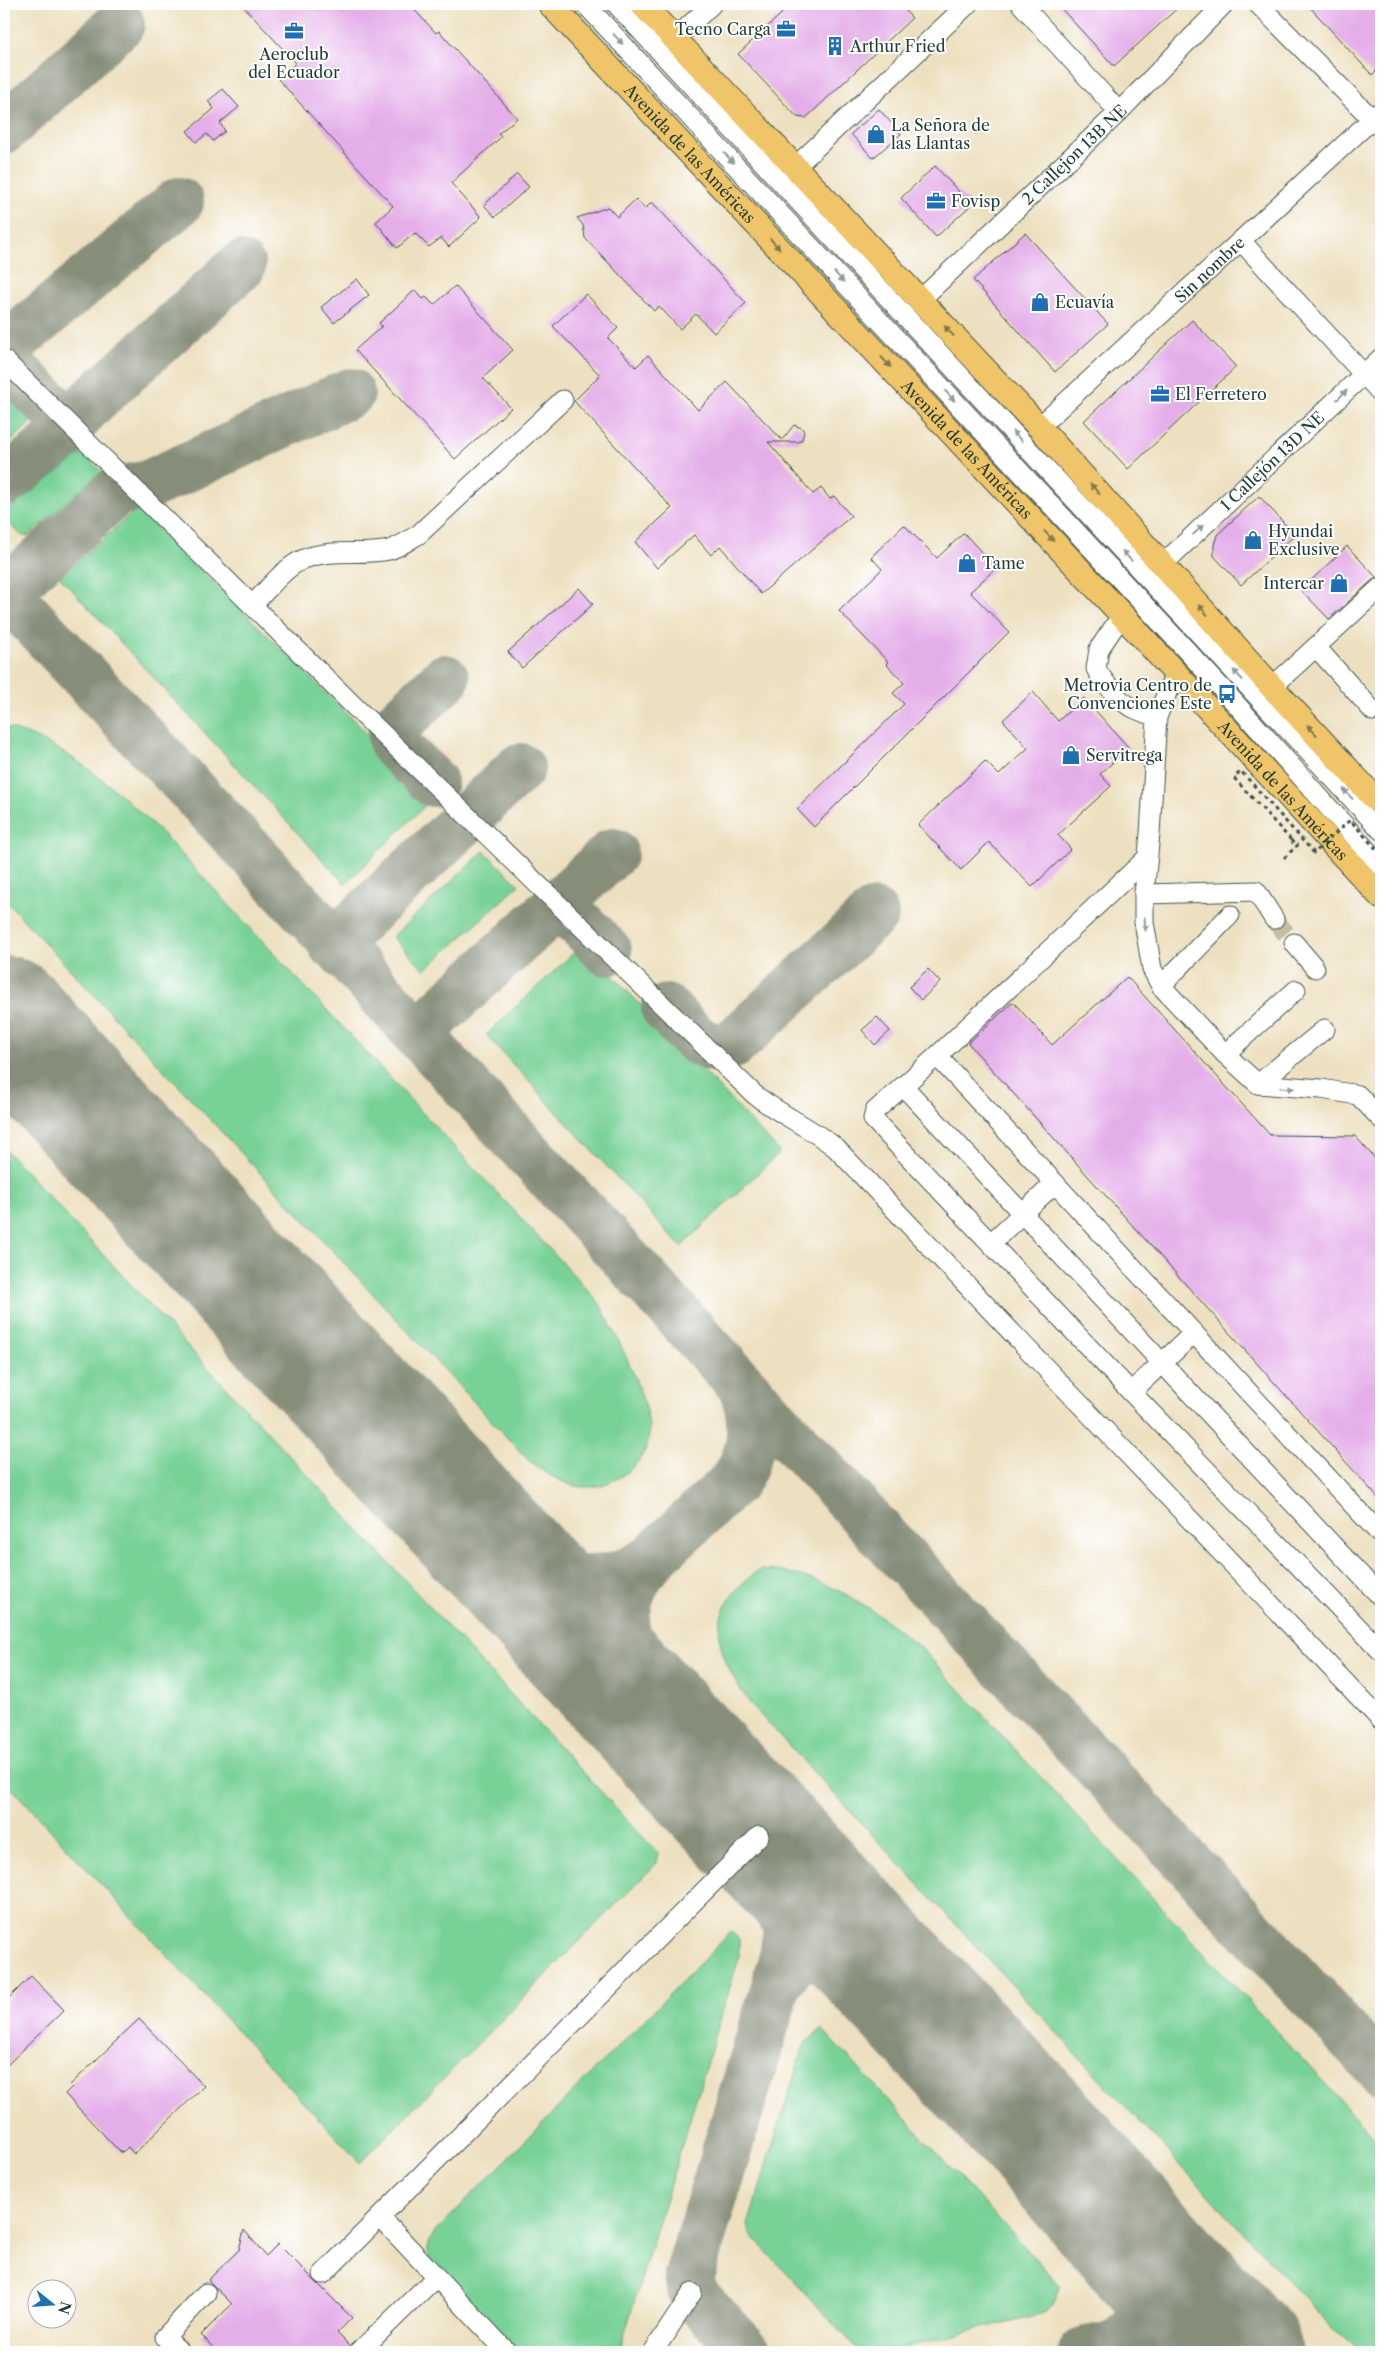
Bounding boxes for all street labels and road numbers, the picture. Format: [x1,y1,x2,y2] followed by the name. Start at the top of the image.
[620,79,760,227] street label: Avenida de las Américas
[1018,100,1131,209] street label: 2 Callejon 13B NE
[1170,232,1249,307] street label: Sin nombre
[896,375,1037,523] street label: Avenida de las Américas
[1216,407,1328,515] street label: 1 Callejón 13D NE
[1213,715,1352,865] street label: Avenida de las Américas

